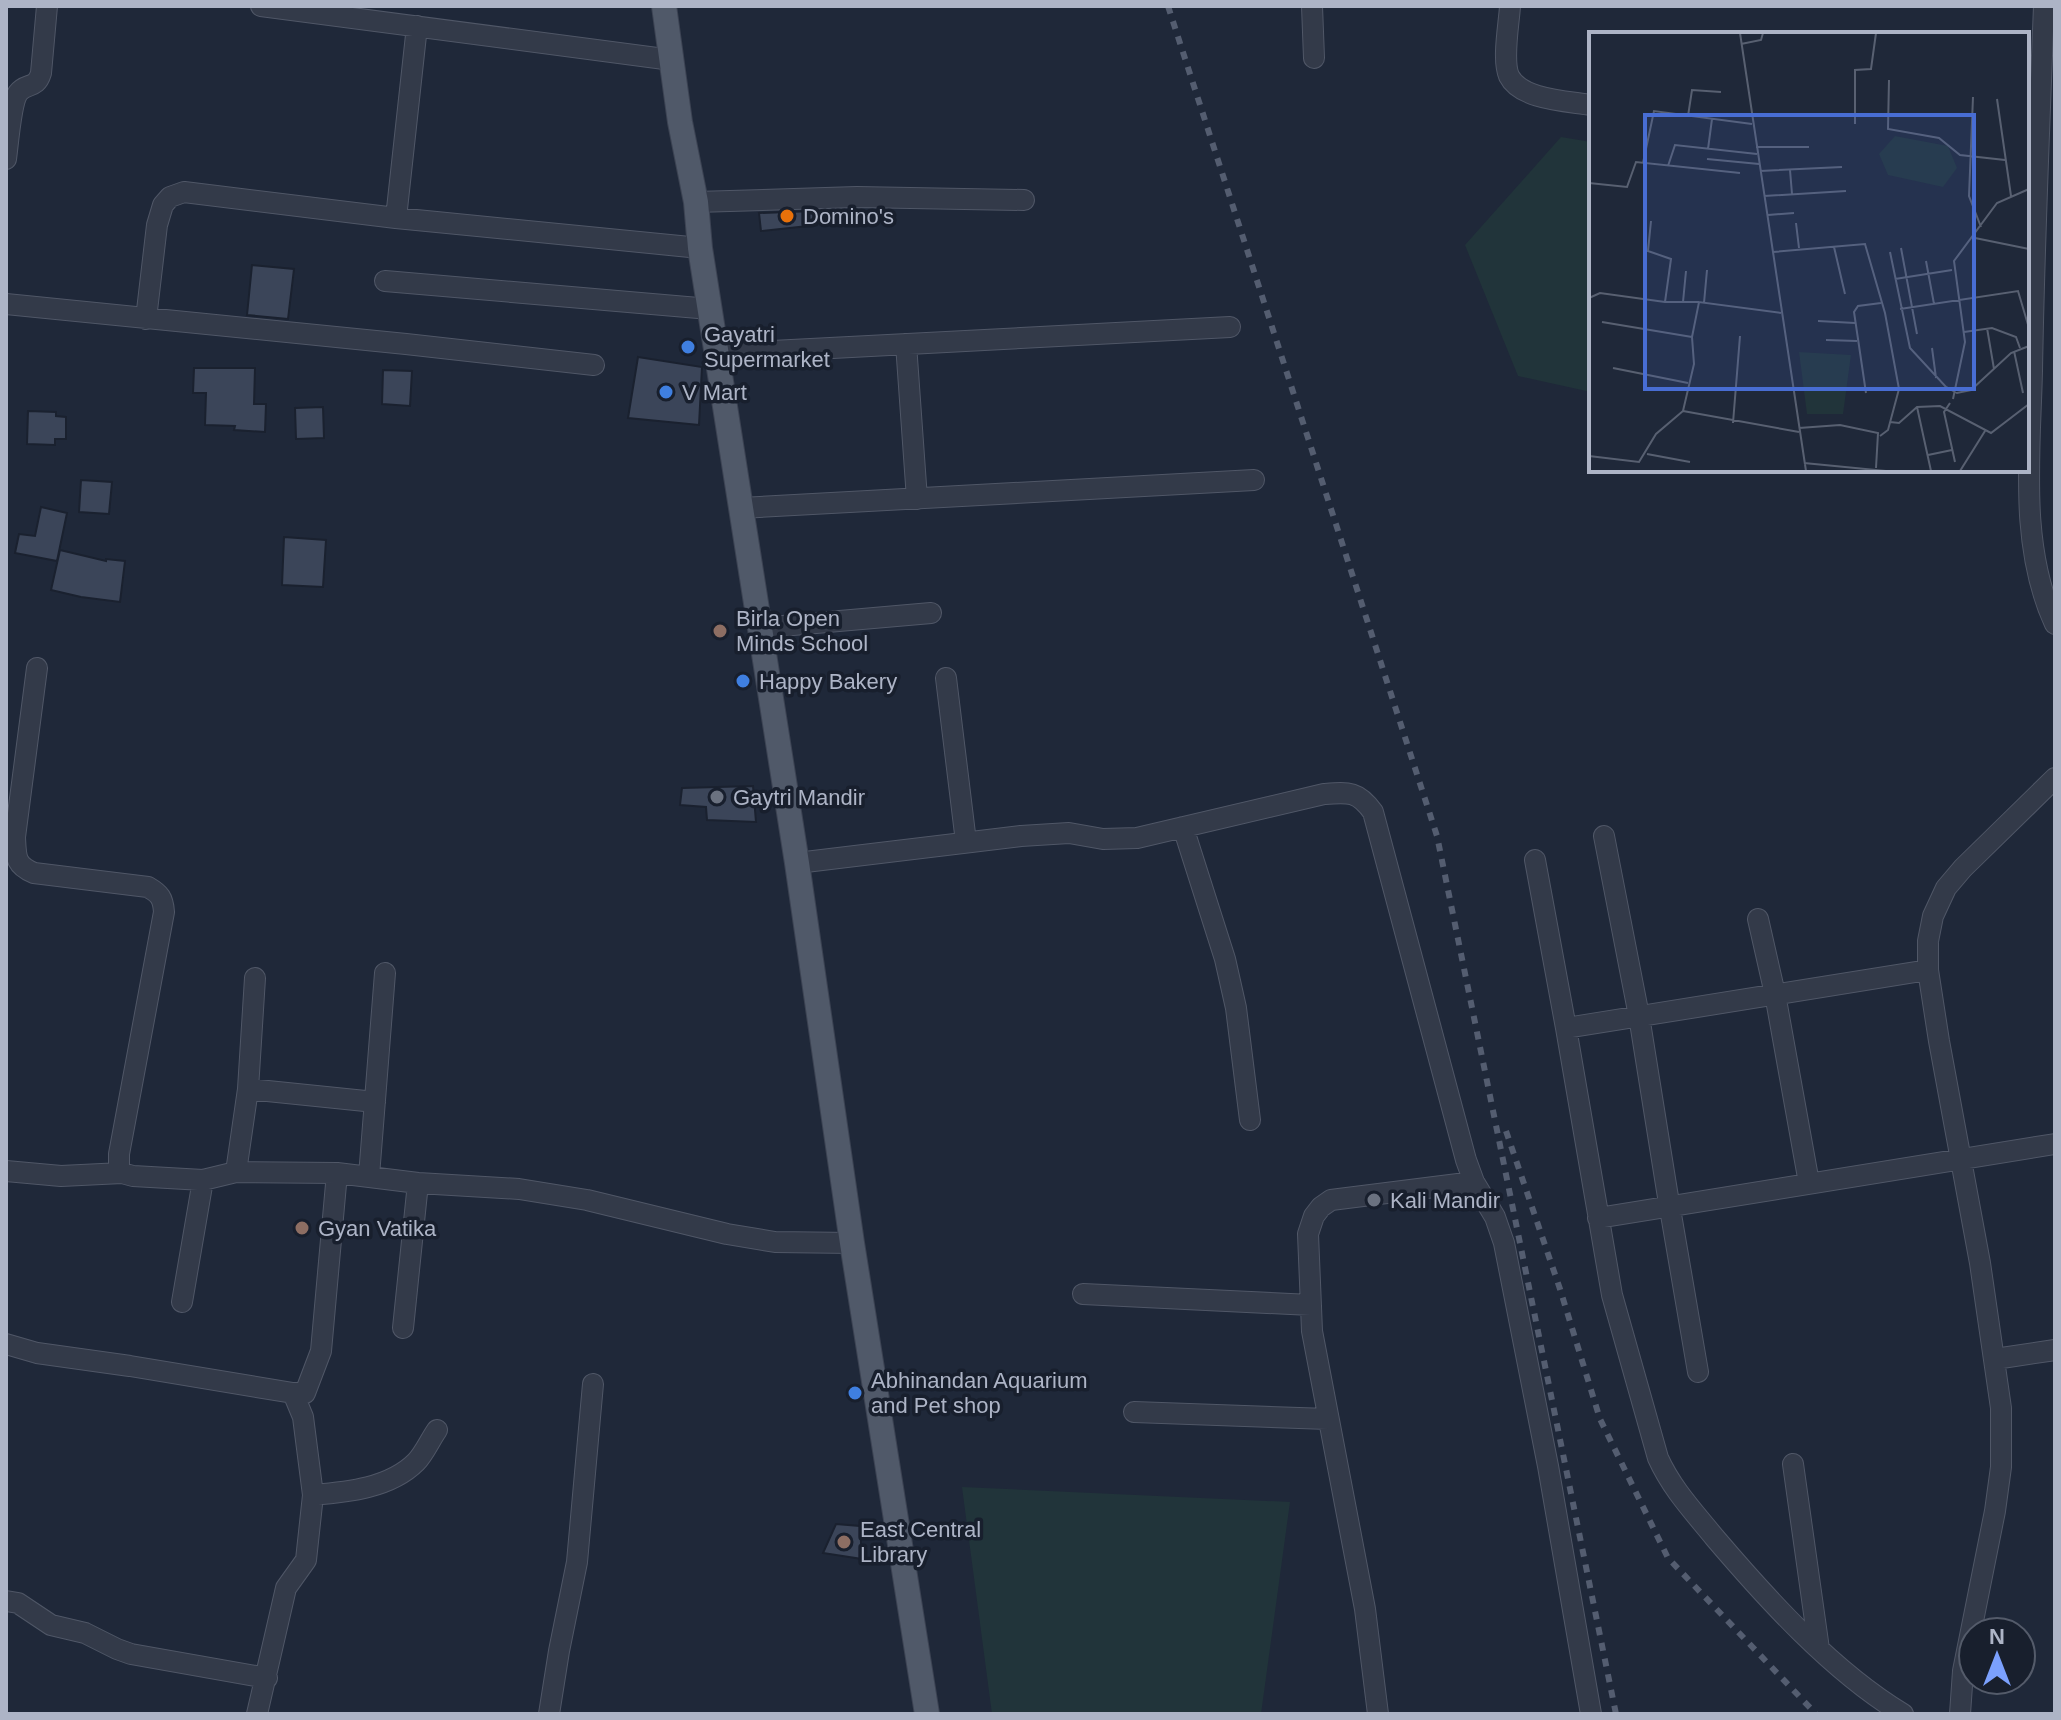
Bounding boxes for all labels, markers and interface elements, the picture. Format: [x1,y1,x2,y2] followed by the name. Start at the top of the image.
[1589,32,2029,472] inset map
[803,204,894,229] place label: Domino's
[778,207,796,225] marker: Domino's
[704,322,830,372] place label: Gayatri Supermarket
[679,338,697,356] marker: Gayatri Supermarket
[682,380,747,405] place label: V Mart
[657,383,675,401] marker: V Mart
[736,606,868,656] place label: Birla Open Minds School
[711,622,729,640] marker: Birla Open Minds School
[759,669,897,694] place label: Happy Bakery
[734,672,752,690] marker: Happy Bakery
[733,785,865,810] place label: Gaytri Mandir
[708,788,726,806] marker: Gaytri Mandir
[1390,1188,1500,1213] place label: Kali Mandir
[1365,1191,1383,1209] marker: Kali Mandir
[318,1216,437,1241] place label: Gyan Vatika
[293,1219,311,1237] marker: Gyan Vatika
[871,1368,1088,1418] place label: Abhinandan Aquarium and Pet shop
[846,1384,864,1402] marker: Abhinandan Aquarium and Pet shop
[860,1517,981,1567] place label: East Central Library
[835,1533,853,1551] marker: East Central Library
[1957,1616,2037,1696] north arrow
[1989,1624,2005,1649] text: N

